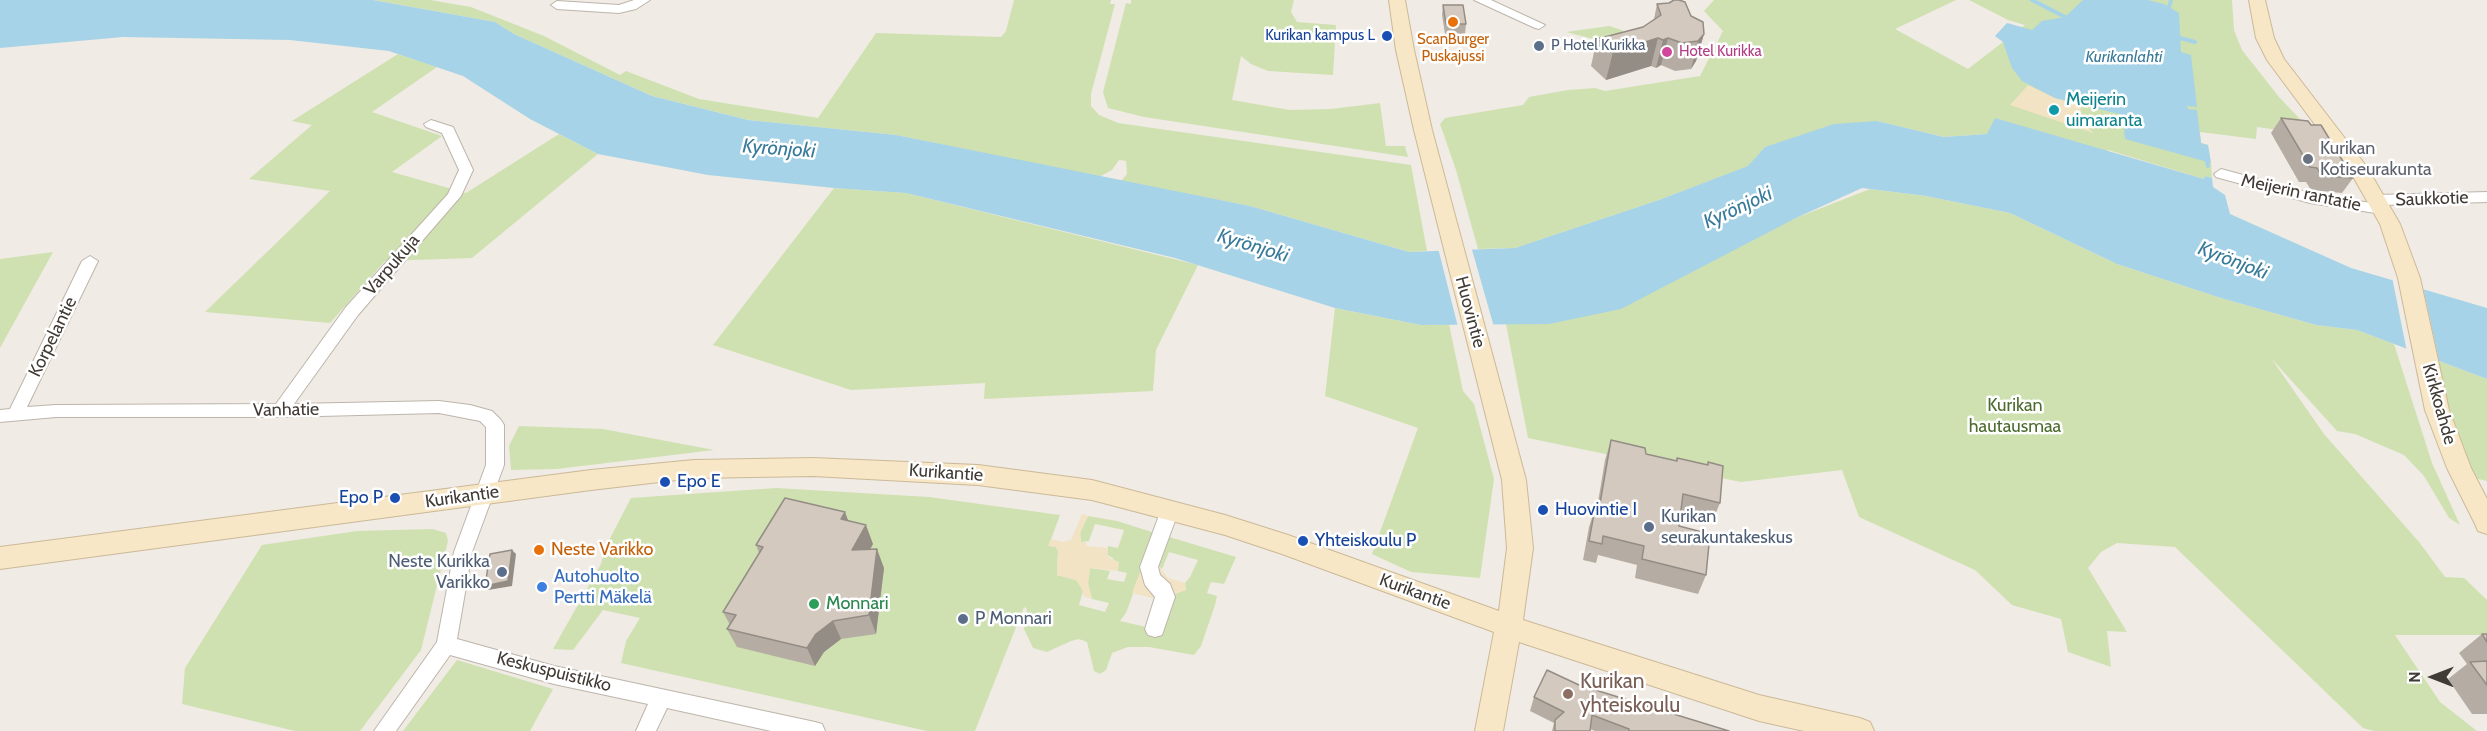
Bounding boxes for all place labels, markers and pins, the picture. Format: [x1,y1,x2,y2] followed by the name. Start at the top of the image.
[1446,15,1460,29] marker: ScanBurger Puskajussi
[1265,27,1375,45] place label: Kurikan kampus L
[1380,29,1394,43] marker: Kurikan kampus L
[1417,31,1489,66] place label: ScanBurger Puskajussi
[1551,37,1646,55] place label: P Hotel Kurikka
[1532,39,1546,53] marker: P Hotel Kurikka
[1679,43,1762,61] place label: Hotel Kurikka
[1660,45,1674,59] marker: Hotel Kurikka
[2066,89,2142,132] place label: Meijerin uimaranta
[2047,103,2061,117] marker: Meijerin uimaranta
[2320,138,2432,180] place label: Kurikan Kotiseurakunta
[2301,152,2315,166] marker: Kurikan Kotiseurakunta
[677,471,721,493] place label: Epo E
[658,475,672,489] marker: Epo E
[339,487,383,509] place label: Epo P
[388,491,402,505] marker: Epo P
[1555,499,1637,521] place label: Huovintie I
[1536,503,1550,517] marker: Huovintie I
[1661,506,1793,548] place label: Kurikan seurakuntakeskus
[1642,520,1656,534] marker: Kurikan seurakuntakeskus
[1315,530,1416,552] place label: Yhteiskoulu P
[1296,534,1310,548] marker: Yhteiskoulu P
[551,539,653,561] place label: Neste Varikko
[532,543,546,557] marker: Neste Varikko
[388,551,490,594] place label: Neste Kurikka Varikko
[495,565,509,579] marker: Neste Kurikka Varikko
[554,566,652,608] place label: Autohuolto Pertti Mäkelä
[535,580,549,594] marker: Autohuolto Pertti Mäkelä
[826,593,889,615] place label: Monnari
[807,597,821,611] marker: Monnari
[975,608,1052,630] place label: P Monnari
[956,612,970,626] marker: P Monnari
[1580,669,1680,719] place label: Kurikan yhteiskoulu
[1561,687,1575,701] marker: Kurikan yhteiskoulu

